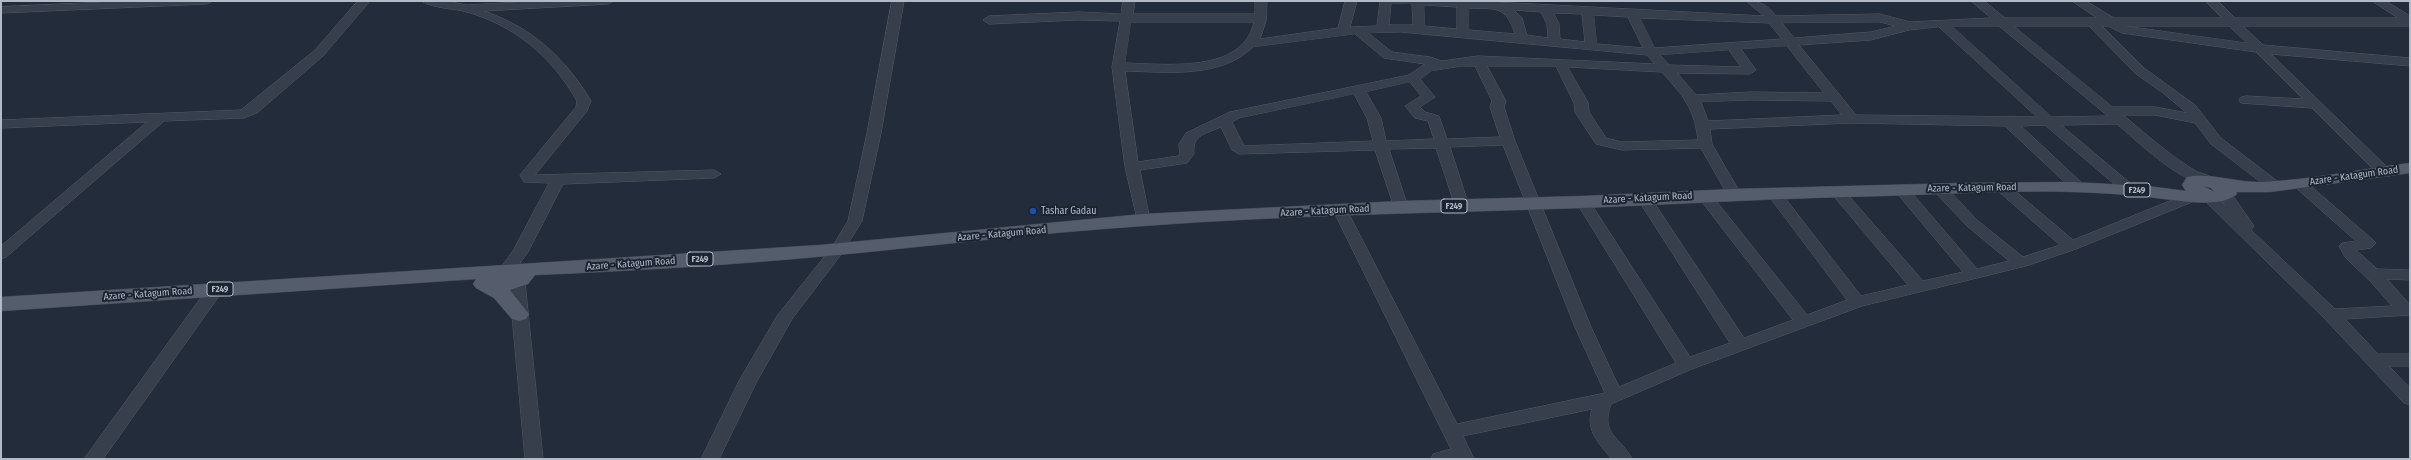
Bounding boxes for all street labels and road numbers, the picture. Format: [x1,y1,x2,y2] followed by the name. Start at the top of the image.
[2309,164,2399,188] street label: Azare - Katagum Road
[1927,181,2017,195] street label: Azare - Katagum Road
[2124,183,2150,197] road number: F249
[1603,190,1693,206] street label: Azare - Katagum Road
[1441,199,1467,213] road number: F249
[1280,203,1370,219] street label: Azare - Katagum Road
[957,224,1047,244] street label: Azare - Katagum Road
[687,252,713,266] road number: F249
[586,255,676,273] street label: Azare - Katagum Road
[207,282,233,296] road number: F249
[103,285,193,303] street label: Azare - Katagum Road

